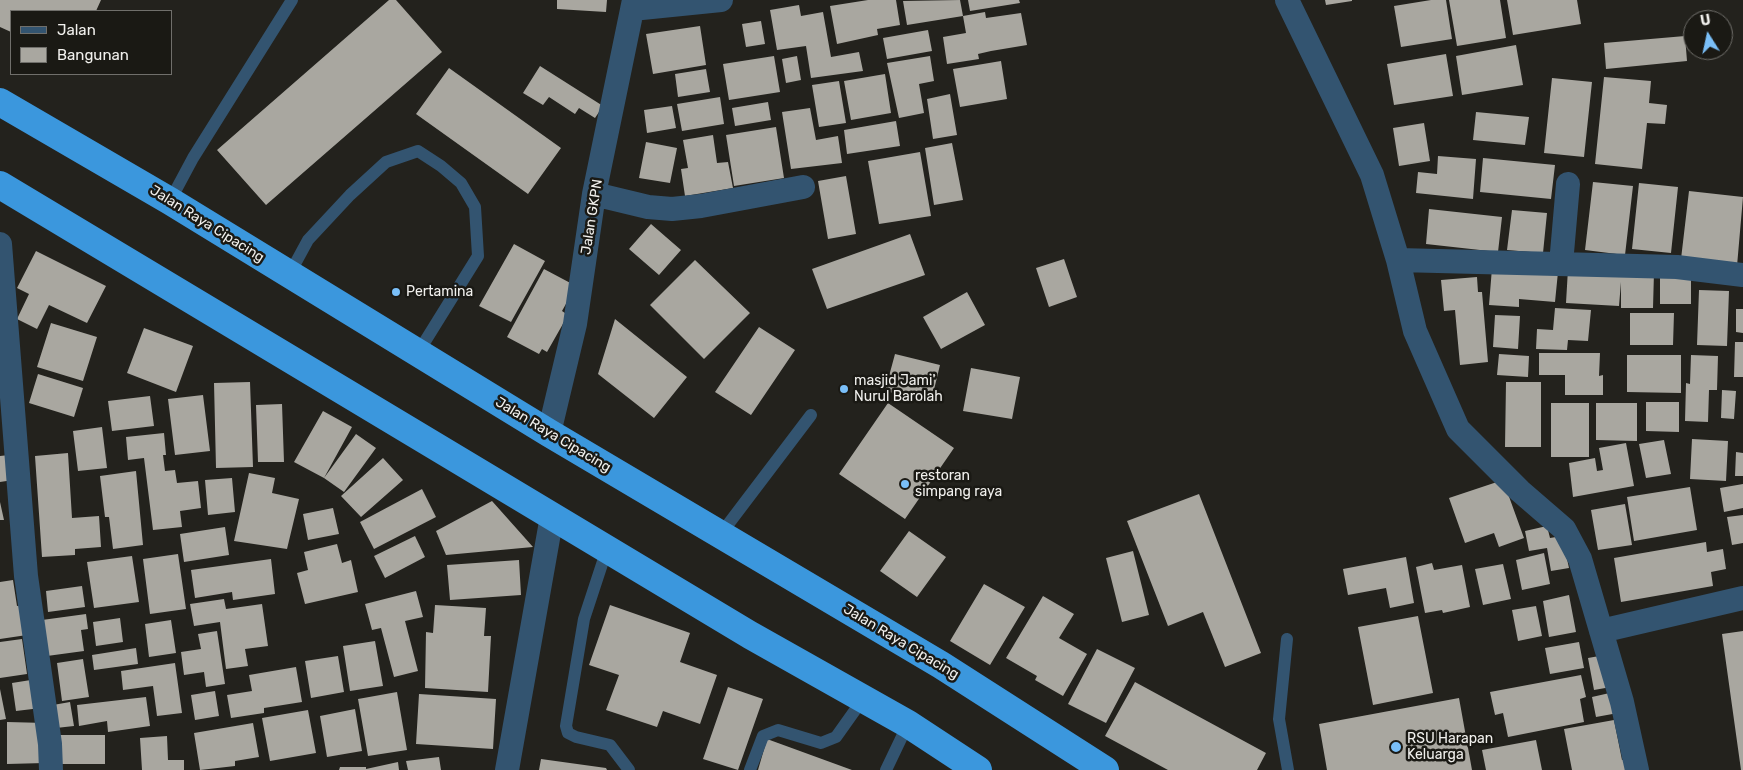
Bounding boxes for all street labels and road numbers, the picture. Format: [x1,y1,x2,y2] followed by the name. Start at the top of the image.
[578,178,606,256] street label: Jalan GKPN
[147,182,267,266] street label: Jalan Raya Cipacing
[492,394,614,476] street label: Jalan Raya Cipacing
[840,601,962,683] street label: Jalan Raya Cipacing

